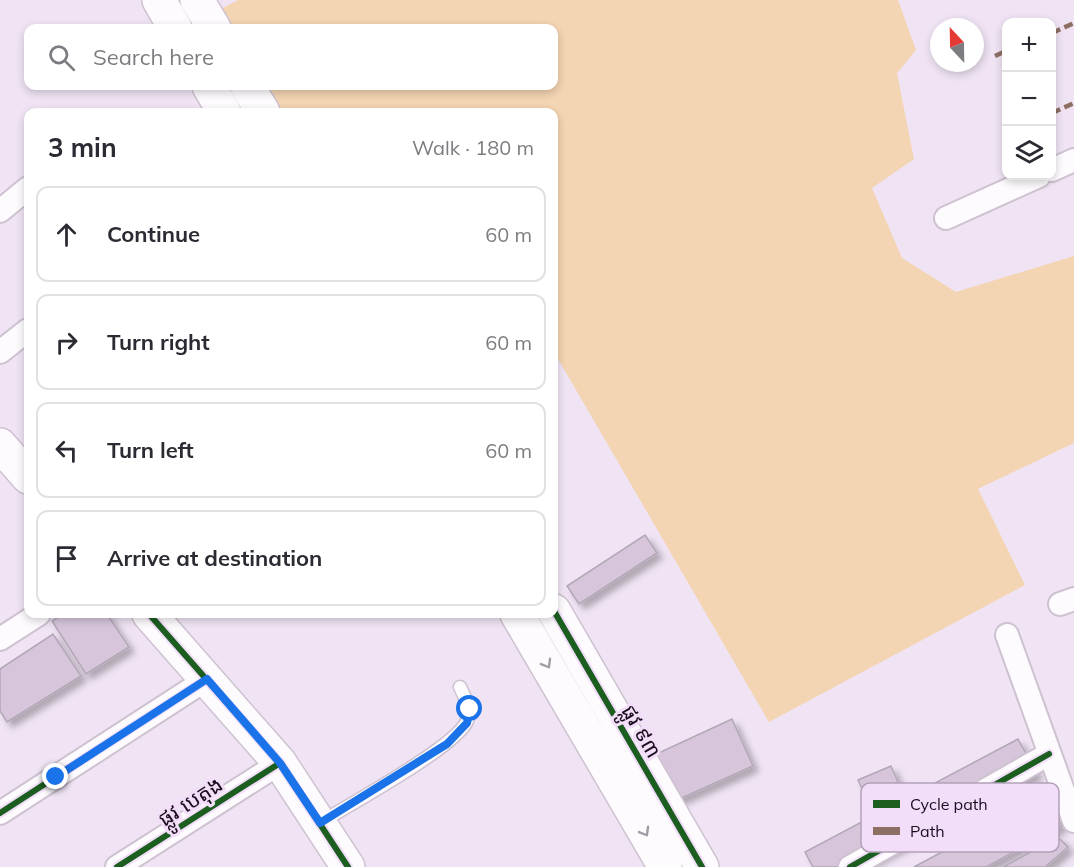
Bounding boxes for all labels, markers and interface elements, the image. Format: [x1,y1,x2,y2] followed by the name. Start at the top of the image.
[930,18,984,72] north arrow
[1002,18,1056,180] map controls
[1002,18,1056,72] button: +
[24,24,558,90] search box
[45,41,78,74] icon: search
[93,43,214,71] text: Search here
[1002,72,1056,126] button: −
[1002,126,1056,180] button: layers
[48,131,117,164] text: 3 min
[412,135,534,160] text: Walk · 180 m
[50,218,83,251] icon: ahead
[107,220,200,248] text: Continue
[485,222,532,247] text: 60 m
[50,326,83,359] icon: right
[107,328,210,356] text: Turn right
[485,330,532,355] text: 60 m
[50,434,83,467] icon: left
[107,436,194,464] text: Turn left
[485,438,532,463] text: 60 m
[50,542,83,575] icon: arrive
[107,544,322,572] text: Arrive at destination
[539,658,551,668] one-way arrow
[456,695,482,721] route start
[610,700,668,766] street label: ផ្លូវ ៩៣
[42,763,68,789] route end
[153,771,231,837] street label: ផ្លូវ បេតុង
[861,783,1059,852] legend
[910,794,988,814] text: Cycle path
[910,821,945,841] text: Path
[638,826,649,836] one-way arrow

